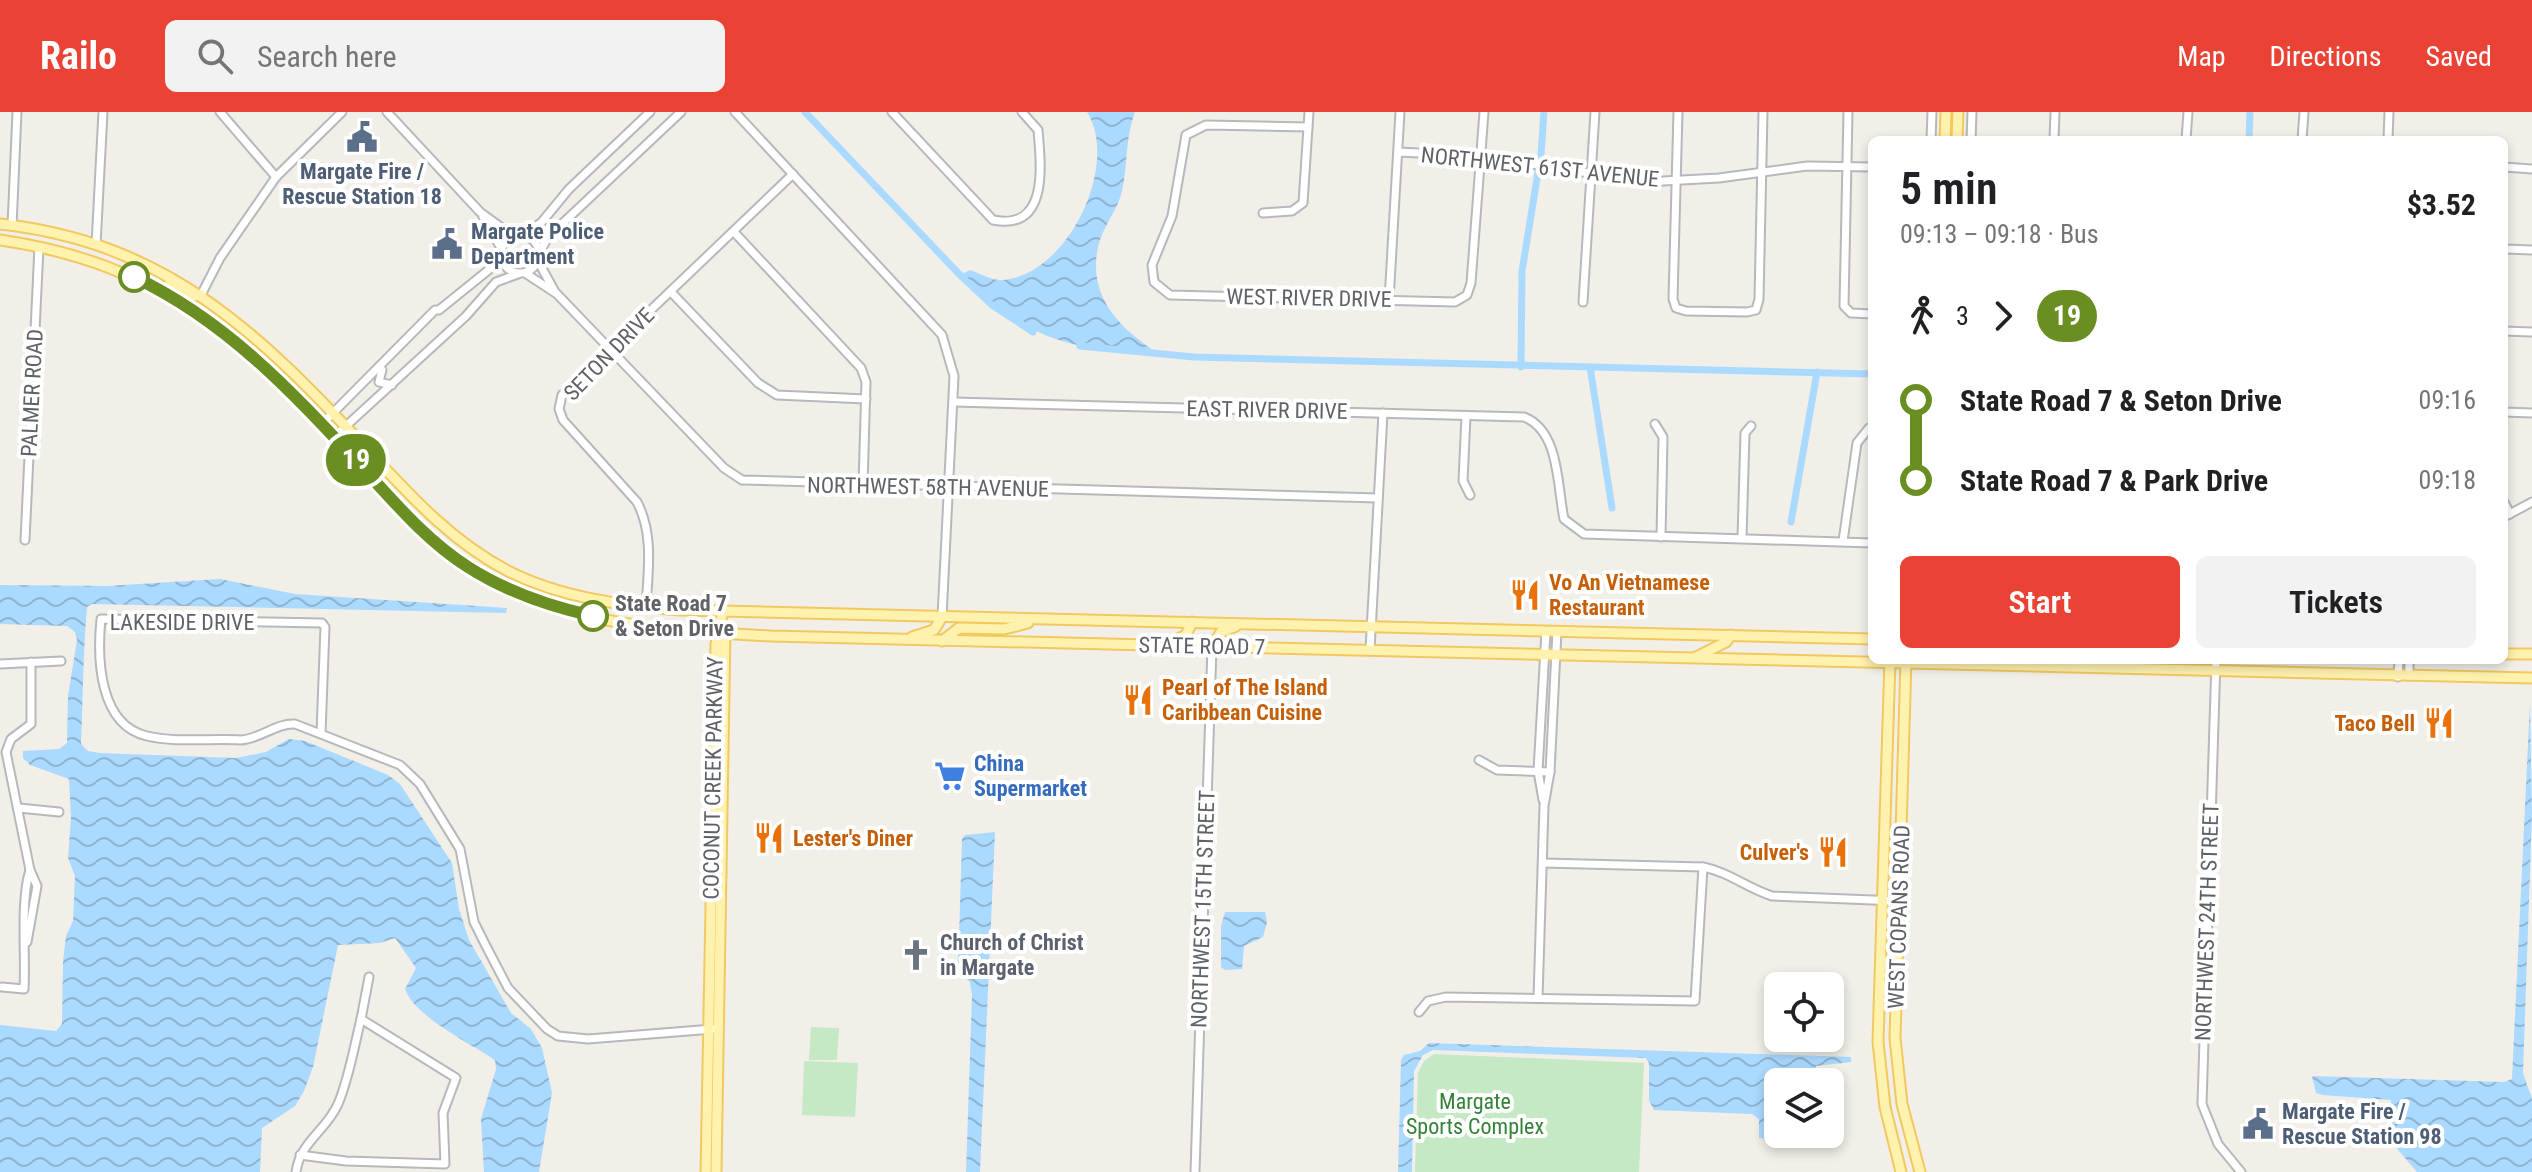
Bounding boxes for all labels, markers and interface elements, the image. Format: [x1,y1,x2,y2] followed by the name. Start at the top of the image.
[165,20,725,92] search box
[40,34,117,78] text: Railo
[193,34,237,78] icon: search
[257,39,397,74] text: Search here
[2177,40,2226,73] text: Map
[2270,40,2381,73] text: Directions
[2425,40,2492,73] text: Saved
[345,120,379,154] public building icon: Margate Fire / Rescue Station 18
[1420,142,1660,192] street label: NORTHWEST 61ST AVENUE
[282,159,442,209] place label: Margate Fire / Rescue Station 18
[1900,163,1997,215] text: 5 min
[2407,187,2476,222] text: $3.52
[471,219,604,269] place label: Margate Police Department
[1900,219,2099,249] text: 09:13 – 09:18 · Bus
[430,227,464,261] public building icon: Margate Police Department
[119,262,149,292] unlabelled marker
[1226,284,1392,312] street label: WEST RIVER DRIVE
[1900,294,1944,338] icon: walk
[1981,294,2025,338] icon: forward
[2053,299,2081,332] text: 19
[1956,301,1969,331] text: 3
[559,303,659,405] street label: SETON DRIVE
[16,328,48,458] street label: PALMER ROAD
[1960,383,2282,418] text: State Road 7 & Seton Drive
[2419,385,2476,415] text: 09:16
[1186,396,1348,424] street label: EAST RIVER DRIVE
[320,434,392,486] line badge: 19
[342,443,370,476] text: 19
[1960,463,2268,498] text: State Road 7 & Park Drive
[2419,465,2476,495] text: 09:18
[807,472,1049,502] street label: NORTHWEST 58TH AVENUE
[1900,556,2180,648] button: Start
[2196,556,2476,648] button: Tickets
[1549,570,1710,620] place label: Vo An Vietnamese Restaurant
[1508,578,1542,612] restaurant icon: Vo An Vietnamese Restaurant
[615,591,734,641] place label: State Road 7 & Seton Drive
[578,601,608,631] marker: State Road 7 & Seton Drive
[110,610,254,635] street label: LAKESIDE DRIVE
[1139,632,1265,660] street label: STATE ROAD 7
[698,656,728,900] street label: COCONUT CREEK PARKWAY
[1162,675,1328,725] place label: Pearl of The Island Caribbean Cuisine
[1121,683,1155,717] restaurant icon: Pearl of The Island Caribbean Cuisine
[2422,706,2456,740] restaurant icon: Taco Bell
[2334,711,2415,736] place label: Taco Bell
[974,751,1087,801] place label: China Supermarket
[933,759,967,793] supermarket icon: China Supermarket
[1186,790,1220,1028] street label: NORTHWEST 15TH STREET
[2190,803,2224,1041] street label: NORTHWEST 24TH STREET
[752,821,786,855] restaurant icon: Lester's Diner
[1883,824,1915,1010] street label: WEST COPANS ROAD
[793,826,913,851] place label: Lester's Diner
[1816,835,1850,869] restaurant icon: Culver's
[1740,840,1809,865] place label: Culver's
[940,930,1084,980] place label: Church of Christ in Margate
[899,938,933,972] church icon: Church of Christ in Margate
[1764,972,1844,1148] map controls
[1764,972,1844,1052] button: locate
[1764,1068,1844,1148] button: layers
[1406,1089,1544,1139] park label: Margate Sports Complex
[2282,1099,2442,1149] place label: Margate Fire / Rescue Station 98
[2241,1107,2275,1141] public building icon: Margate Fire / Rescue Station 98

